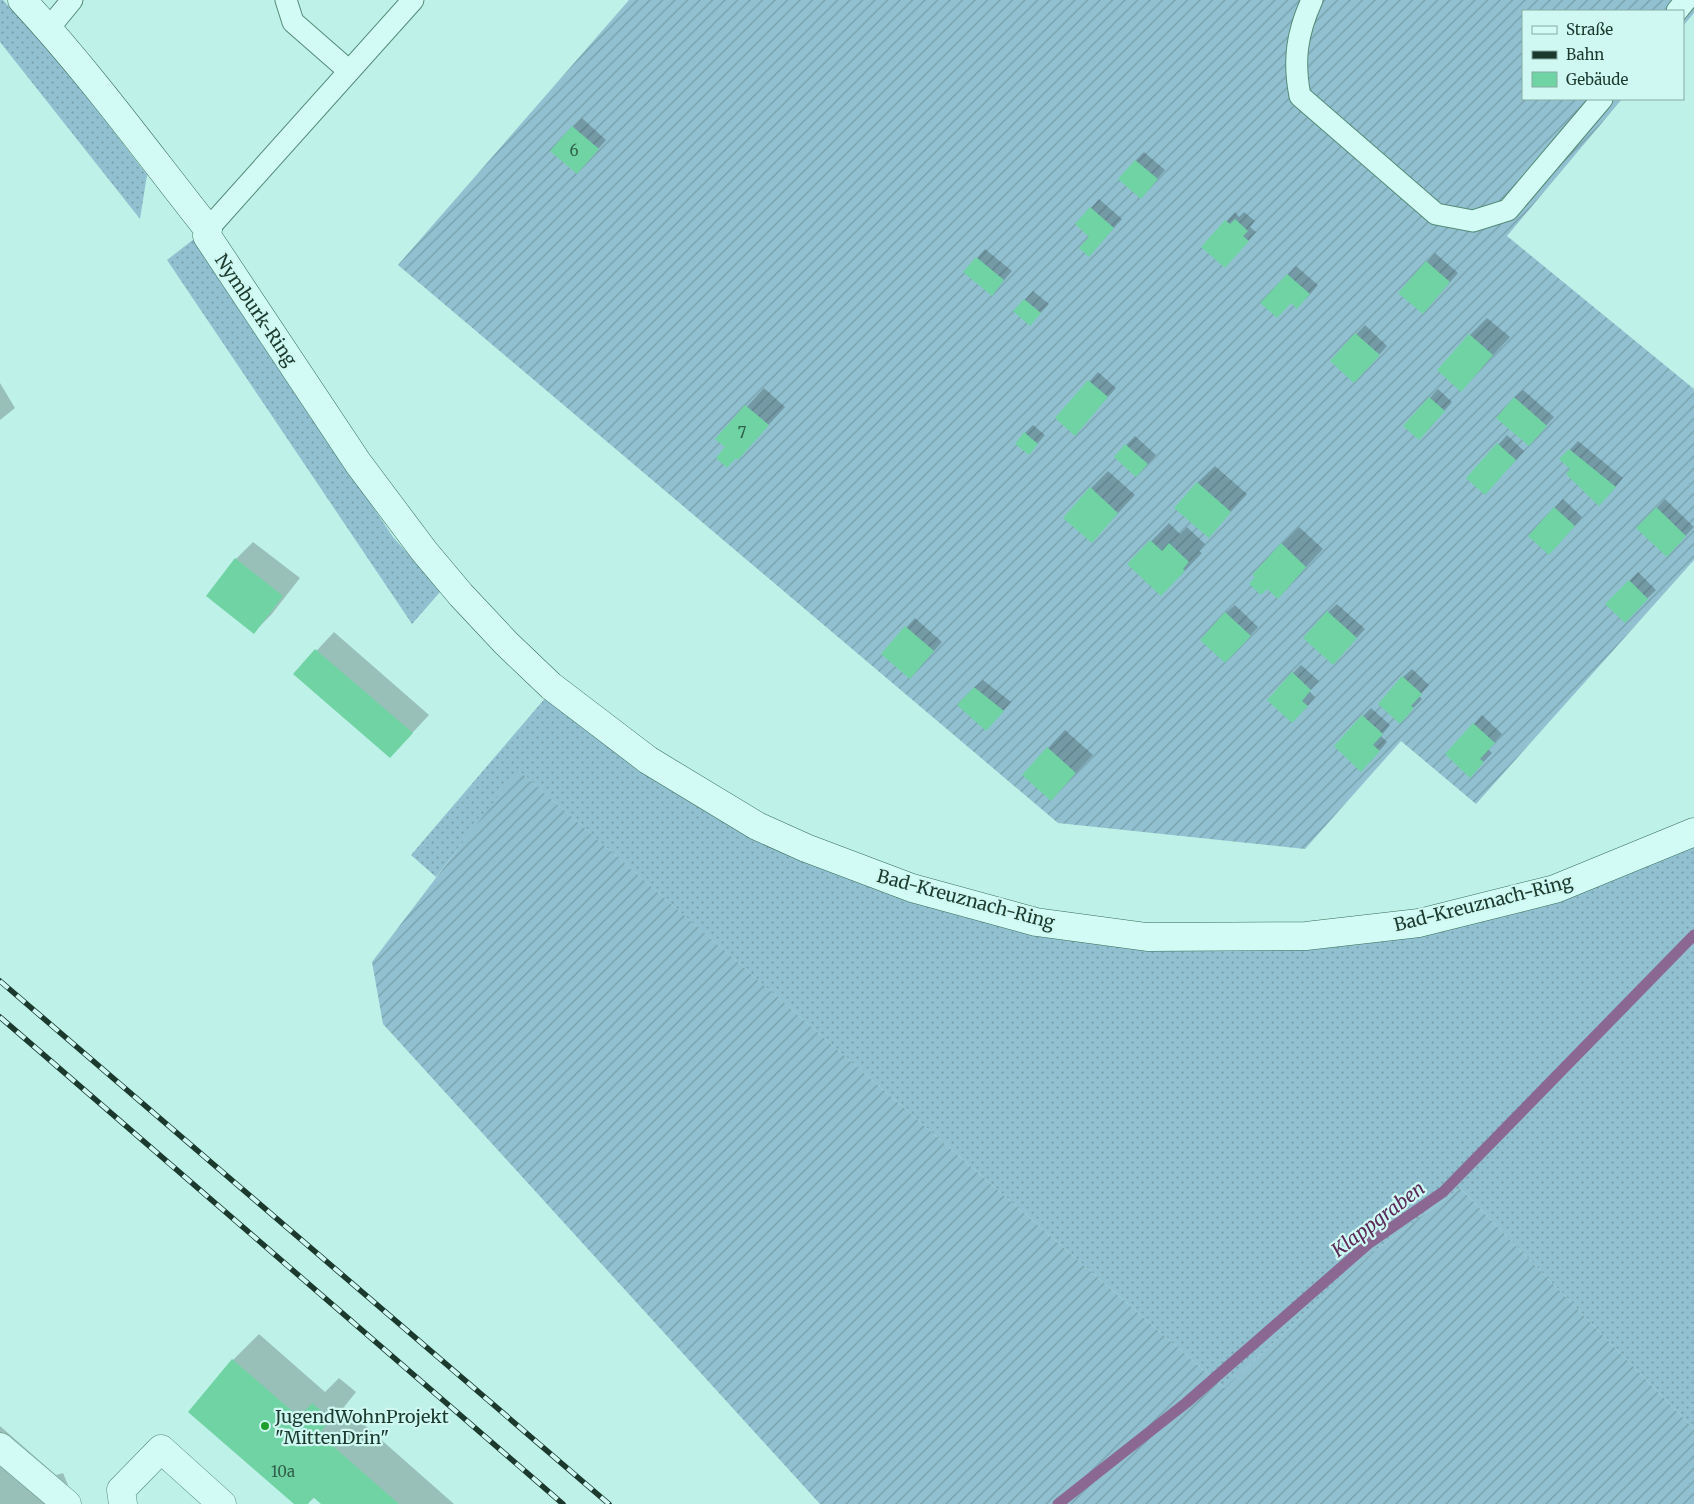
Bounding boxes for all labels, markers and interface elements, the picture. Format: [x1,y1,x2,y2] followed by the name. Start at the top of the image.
[1522,10,1684,100] legend
[1566,20,1613,39] text: Straße
[1566,45,1604,64] text: Bahn
[1566,70,1629,89] text: Gebäude
[569,141,579,160] house number: 6
[210,250,302,371] street label: Nymburk-Ring
[738,423,747,442] house number: 7
[874,864,1058,934] street label: Bad-Kreuznach-Ring
[1391,870,1575,936] street label: Bad-Kreuznach-Ring
[1326,1176,1430,1263] water label: Klappgraben
[274,1405,449,1449] place label: JugendWohnProjekt "MittenDrin"
[259,1420,271,1432] marker: JugendWohnProjekt "MittenDrin"
[271,1462,295,1481] house number: 10a

